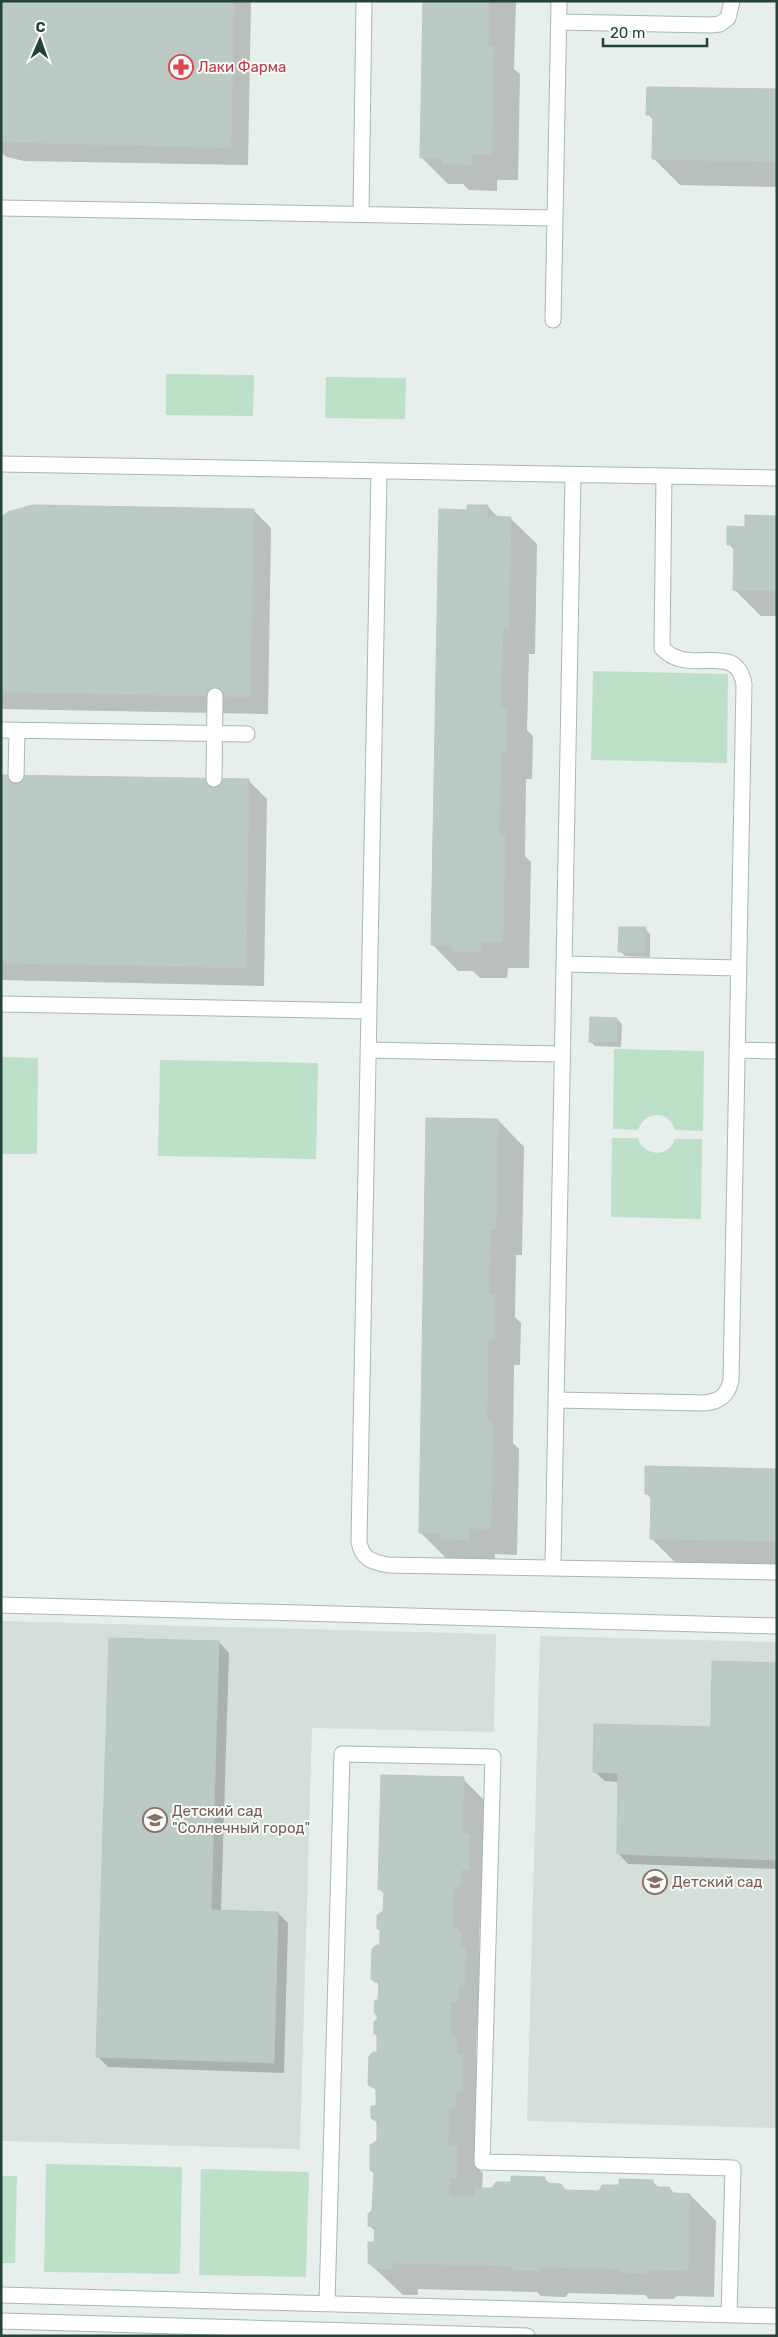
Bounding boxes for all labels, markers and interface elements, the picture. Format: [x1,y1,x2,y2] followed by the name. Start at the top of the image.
[15,15,65,65] north arrow
[603,15,707,47] scale bar
[35,19,46,36] text: С
[610,24,645,42] text: 20 m
[168,54,194,80] pharmacy icon: Лаки Фарма
[198,58,286,76] place label: Лаки Фарма
[172,1802,310,1837] place label: Детский сад "Солнечный город"
[142,1807,168,1833] school or university icon: Детский сад "Солнечный город"
[642,1869,668,1895] school or university icon: Детский сад
[672,1873,763,1891] place label: Детский сад

